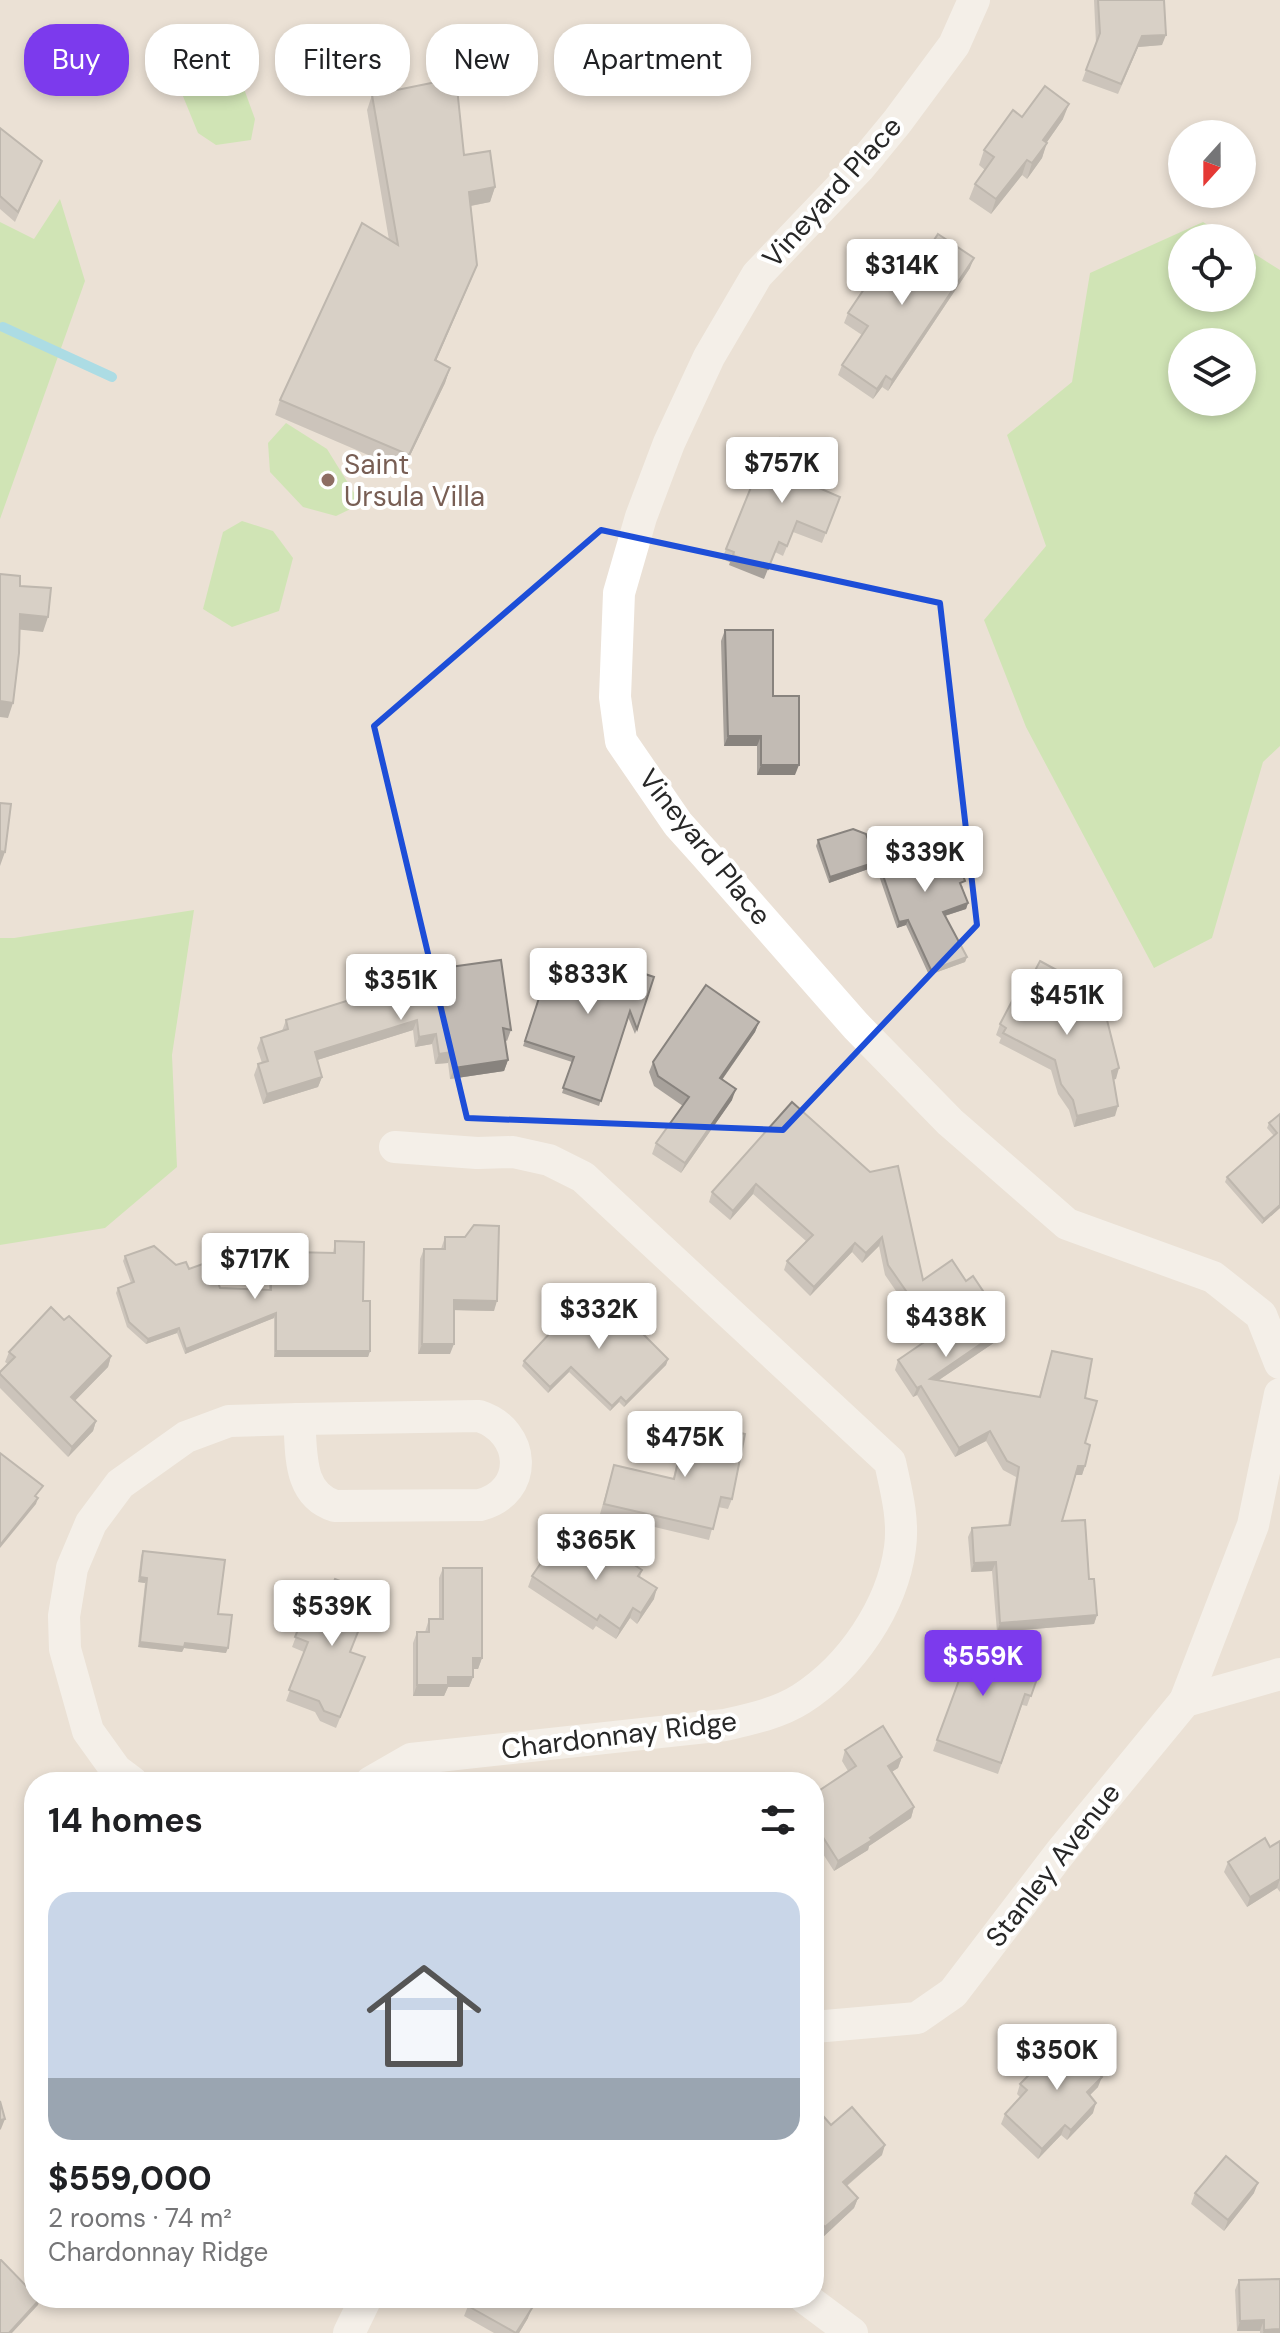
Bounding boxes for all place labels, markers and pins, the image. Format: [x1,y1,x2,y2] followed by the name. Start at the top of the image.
[846,239,958,307] pin: $314K
[726,437,838,505] pin: $757K
[344,446,485,515] place label: Saint Ursula Villa
[319,471,337,489] marker: Saint Ursula Villa
[869,826,981,894] pin: $339K
[532,948,644,1016] pin: $833K
[345,954,457,1022] pin: $351K
[1011,969,1123,1037] pin: $451K
[199,1233,311,1301] pin: $717K
[543,1283,655,1351] pin: $332K
[890,1291,1002,1359] pin: $438K
[629,1411,741,1479] pin: $475K
[540,1514,652,1582] pin: $365K
[276,1580,388,1648] pin: $539K
[927,1630,1039,1698] pin: $559K
[1001,2024,1113,2092] pin: $350K

